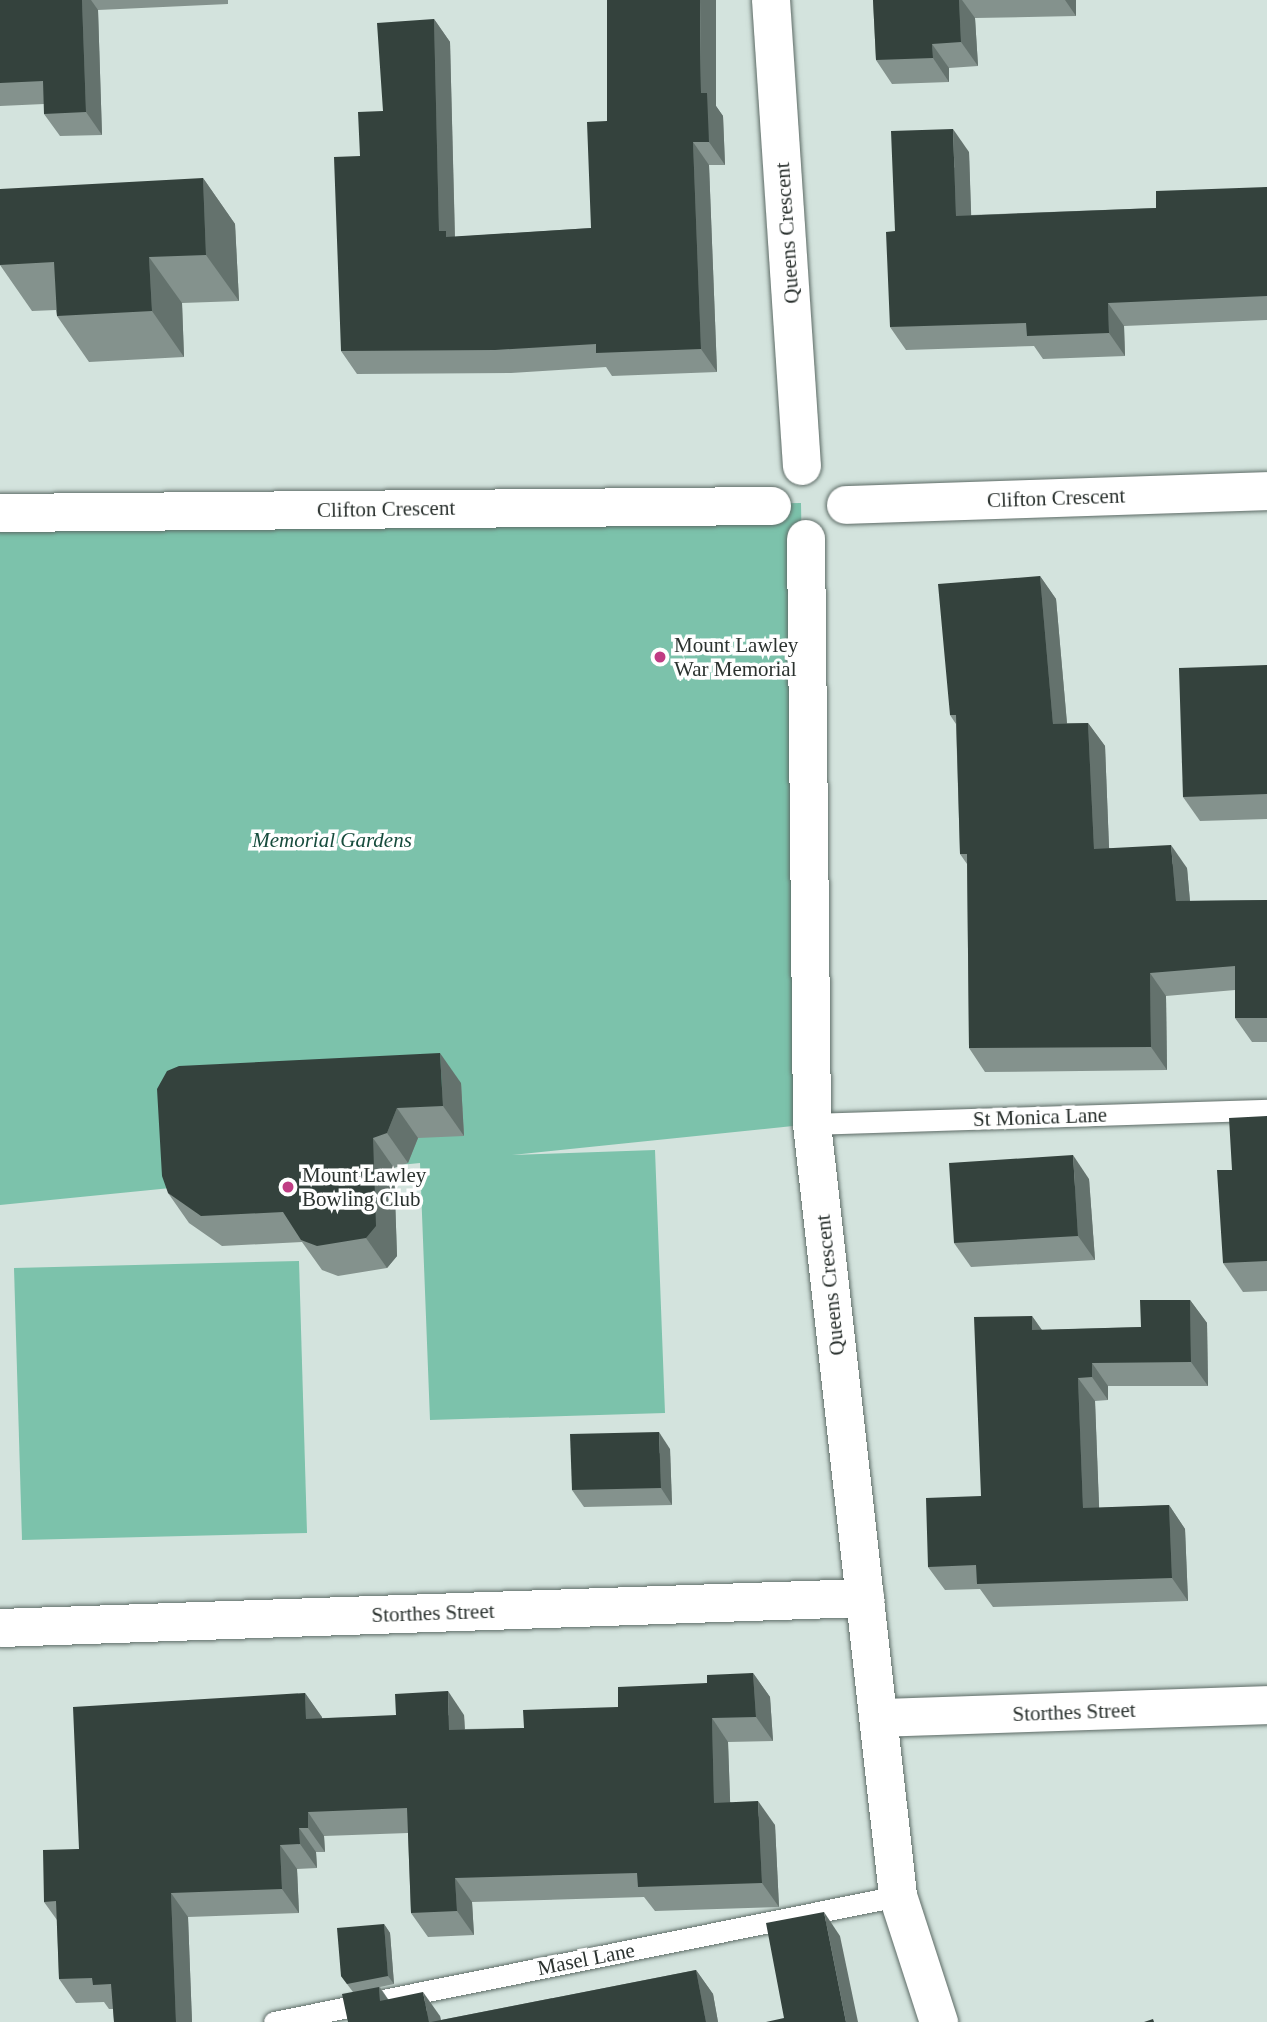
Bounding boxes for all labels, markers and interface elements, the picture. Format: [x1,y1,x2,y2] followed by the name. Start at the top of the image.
[769,161,805,305] street label: Queens Crescent
[986,483,1126,513] street label: Clifton Crescent
[317,495,455,523] street label: Clifton Crescent
[674,632,798,682] place label: Mount Lawley War Memorial
[652,649,668,665] marker: Mount Lawley War Memorial
[252,827,412,853] park label: Memorial Gardens
[973,1102,1107,1132] street label: St Monica Lane
[302,1162,426,1212] place label: Mount Lawley Bowling Club
[280,1179,296,1195] marker: Mount Lawley Bowling Club
[810,1213,850,1357] street label: Queens Crescent
[371,1598,495,1628] street label: Storthes Street
[1012,1697,1136,1727] street label: Storthes Street
[535,1937,637,1981] street label: Masel Lane

